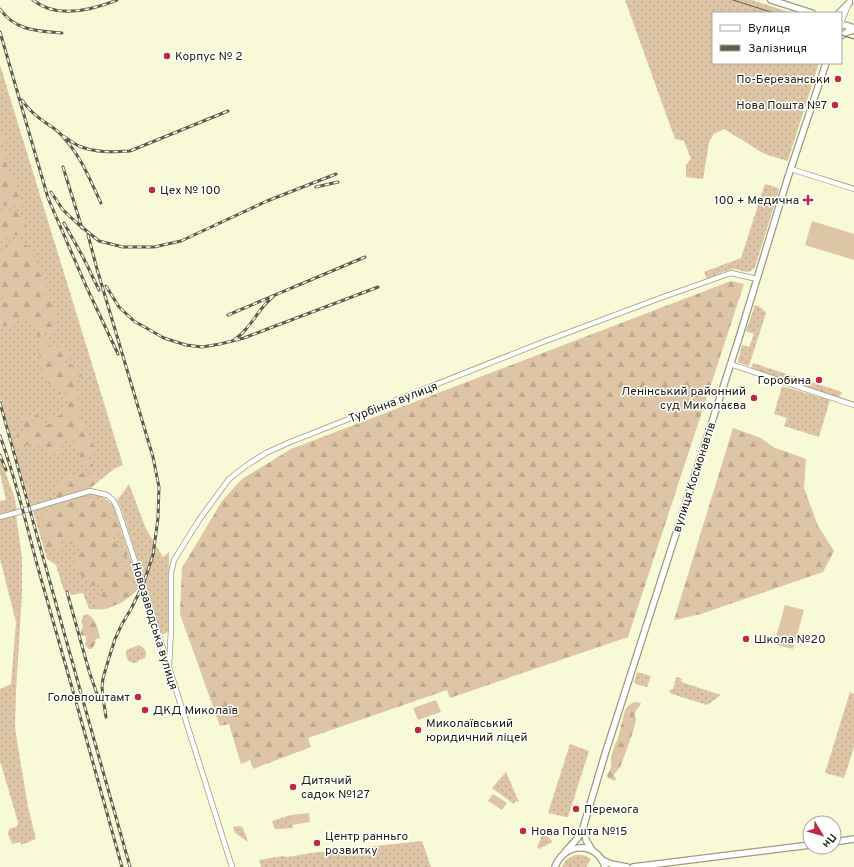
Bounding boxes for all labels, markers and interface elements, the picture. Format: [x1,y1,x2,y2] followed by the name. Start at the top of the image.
[712,12,842,64] legend
[748,21,790,37] text: Вулиця
[748,41,807,57] text: Залізниця
[175,49,243,65] place label: Корпус № 2
[162,51,172,61] marker: Корпус № 2
[736,72,830,88] place label: По-Березанськи
[833,74,843,84] marker: По-Березанськи
[736,98,827,114] place label: Нова Пошта №7
[830,100,840,110] marker: Нова Пошта №7
[160,183,221,199] place label: Цех № 100
[147,185,157,195] marker: Цех № 100
[714,193,799,209] place label: 100 + Медична
[802,194,814,206] marker: 100 + Медична
[758,373,811,389] place label: Горобина
[814,375,824,385] marker: Горобина
[346,379,440,427] street label: Турбінна вулиця
[621,384,746,414] place label: Ленінський районний суд Миколаєва
[749,393,759,403] marker: Ленінський районний суд Миколаєва
[670,420,720,534] street label: вулиця Космонавтів
[127,561,181,692] street label: Новозаводська вулиця
[754,632,826,648] place label: Школа №20
[741,634,751,644] marker: Школа №20
[47,690,131,706] place label: Головпоштамт
[133,692,143,702] marker: Головпоштамт
[153,703,238,719] place label: ДКД Миколаїв
[140,705,150,715] marker: ДКД Миколаїв
[426,716,528,746] place label: Миколаївський юридичний ліцей
[413,725,423,735] marker: Миколаївський юридичний ліцей
[301,773,370,803] place label: Дитячий садок №127
[288,782,298,792] marker: Дитячий садок №127
[584,802,639,818] place label: Перемога
[571,804,581,814] marker: Перемога
[802,815,842,855] north arrow
[531,824,627,840] place label: Нова Пошта №15
[518,826,528,836] marker: Нова Пошта №15
[325,829,409,859] place label: Центр ранньго розвитку
[819,830,839,851] text: Пн
[312,838,322,848] marker: Центр ранньго розвитку

